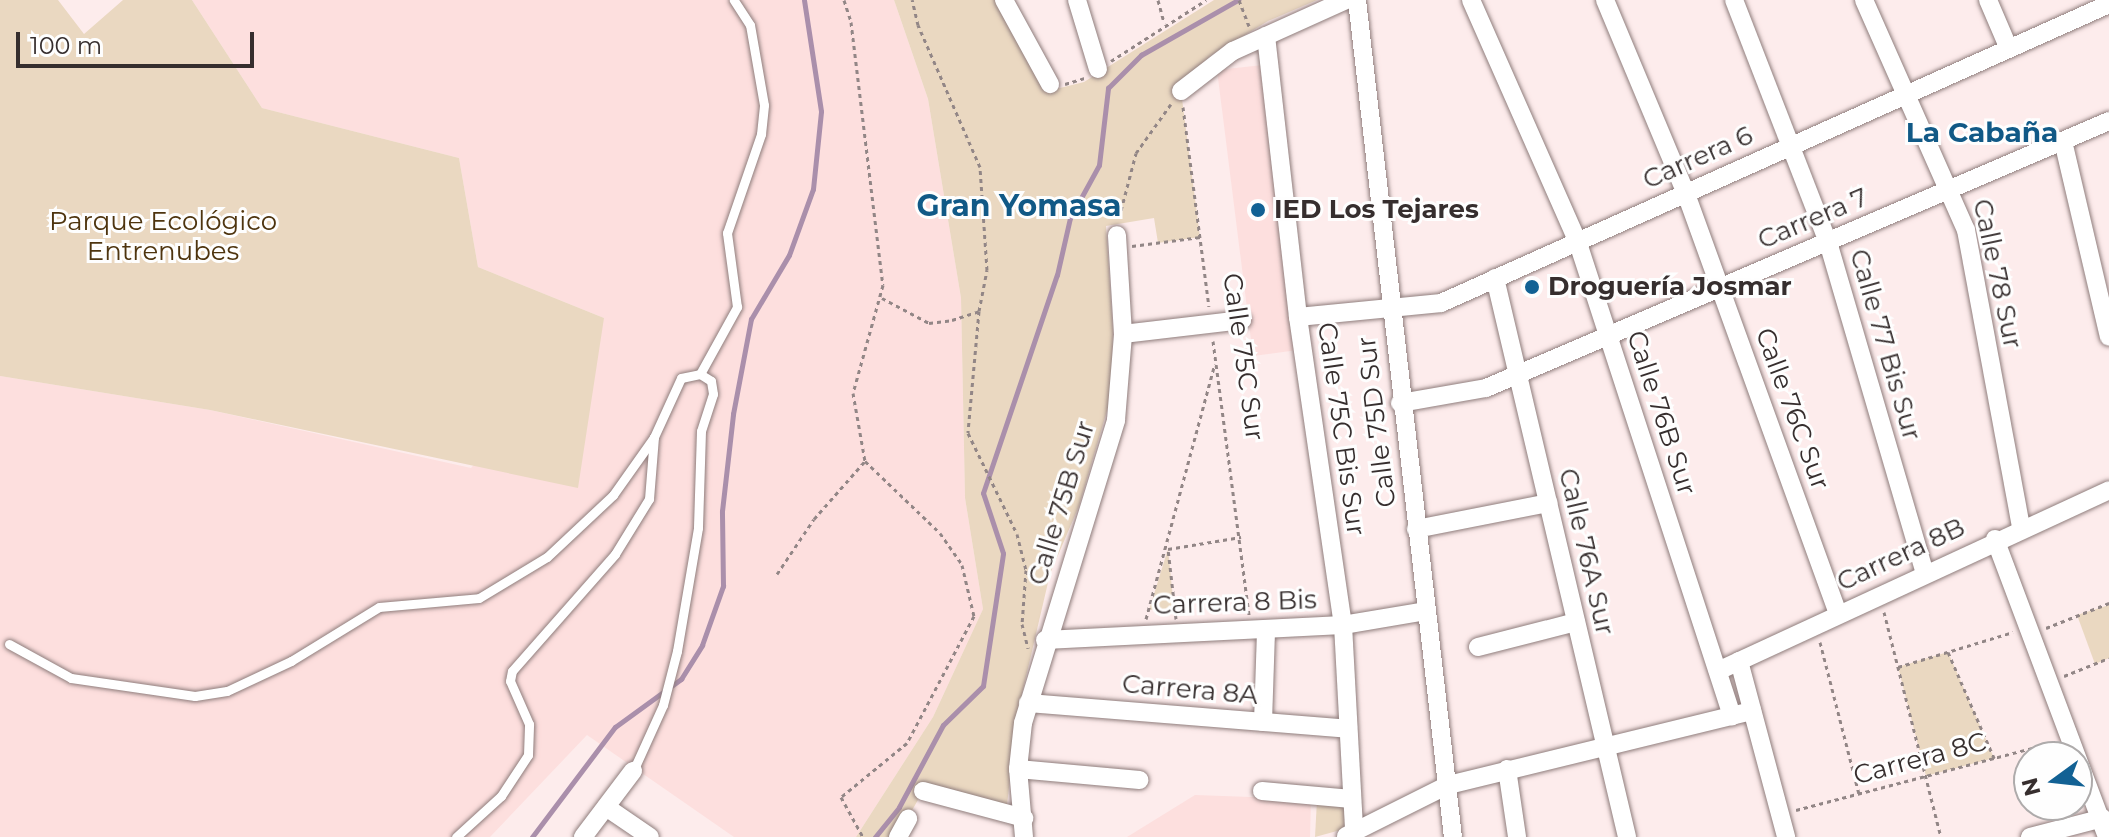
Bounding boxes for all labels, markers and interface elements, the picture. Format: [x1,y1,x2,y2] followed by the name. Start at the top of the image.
[20,16,258,66] scale bar
[30,31,102,60] text: 100 m
[1906,115,2058,149] district label: La Cabaña
[1638,120,1758,196] street label: Carrera 6
[1753,182,1873,256] street label: Carrera 7
[916,188,1122,224] district label: Gran Yomasa
[1274,194,1479,226] place label: IED Los Tejares
[1966,196,2028,352] street label: Calle 78 Sur
[1249,201,1267,219] marker: IED Los Tejares
[49,206,277,268] park label: Parque Ecológico Entrenubes
[1843,246,1927,444] street label: Calle 77 Bis Sur
[1216,271,1270,443] street label: Calle 75C Sur
[1548,271,1792,303] place label: Droguería Josmar
[1523,278,1541,296] marker: Droguería Josmar
[1311,320,1371,538] street label: Calle 75C Bis Sur
[1748,324,1836,494] street label: Calle 76C Sur
[1620,327,1702,499] street label: Calle 76B Sur
[1351,335,1403,509] street label: Calle 75D Sur
[1022,417,1102,589] street label: Calle 75B Sur
[1552,466,1620,638] street label: Calle 76A Sur
[1832,512,1970,598] street label: Carrera 8B
[1153,585,1317,621] street label: Carrera 8 Bis
[1121,669,1259,711] street label: Carrera 8A
[1850,726,1990,792] street label: Carrera 8C
[2013,741,2093,821] north arrow
[2016,775,2047,799] text: N

